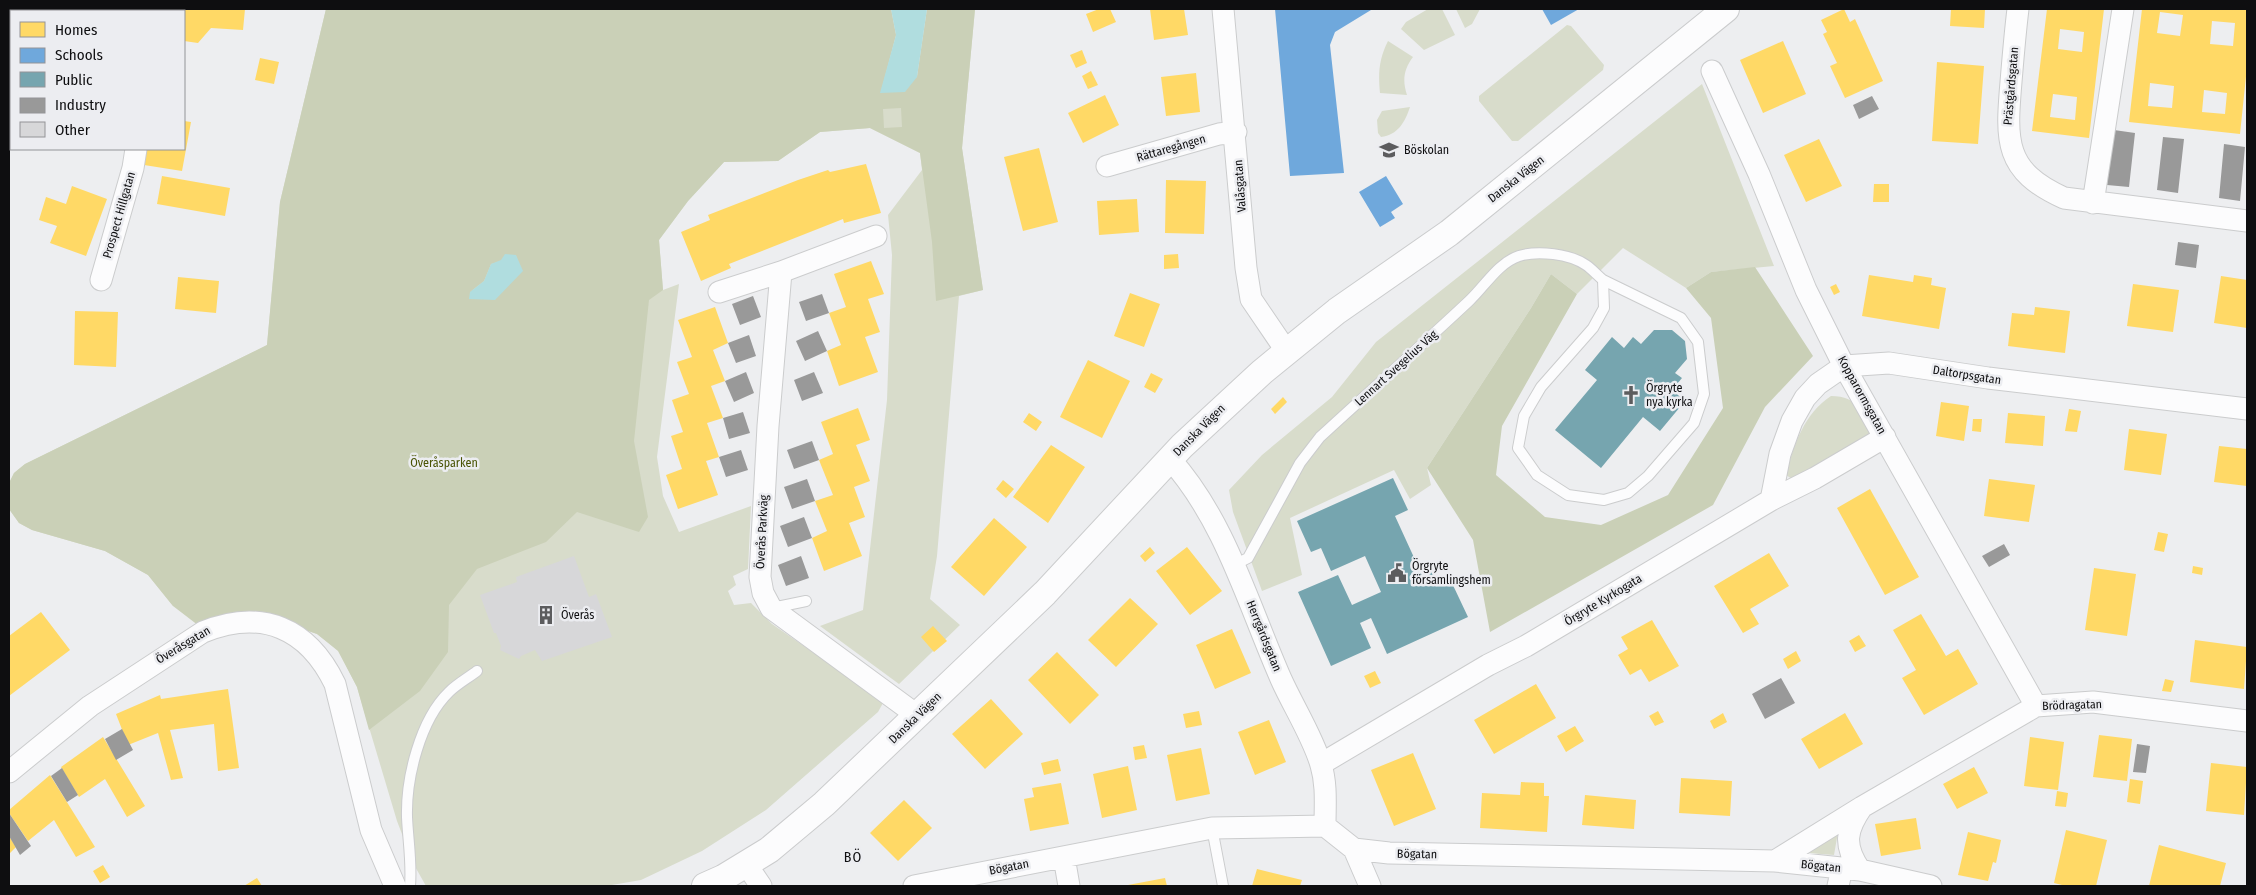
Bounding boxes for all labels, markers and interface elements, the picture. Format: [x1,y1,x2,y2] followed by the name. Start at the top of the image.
[10,10,185,150] legend
[55,21,97,39] text: Homes
[55,46,103,64] text: Schools
[2001,46,2021,126] street label: Prästgårdsgatan
[55,71,93,89] text: Public
[55,96,106,114] text: Industry
[55,121,91,139] text: Other
[1135,131,1207,165] street label: Rättaregången
[1378,139,1400,161] school or university icon: Böskolan
[1404,143,1449,157] place label: Böskolan
[1485,153,1547,205] street label: Danska Vägen
[1231,159,1249,213] street label: Valåsgatan
[100,170,138,260] street label: Prospect Hillgatan
[1352,327,1440,409] street label: Lennart Svegelius Väg
[1835,354,1889,436] street label: Kopparormsgatan
[1932,363,2002,387] street label: Daltorpsgatan
[1646,379,1693,409] place label: Örgryte nya kyrka
[1620,384,1642,406] church icon: Örgryte nya kyrka
[1170,401,1228,459] street label: Danska Vägen
[410,454,478,470] park label: Överåsparken
[751,494,771,569] street label: Överås Parkväg
[1412,557,1491,587] place label: Örgryte församlingshem
[1386,562,1408,584] public building icon: Örgryte församlingshem
[1561,570,1644,629] street label: Örgryte Kyrkogata
[1243,598,1285,674] street label: Herrgårdsgatan
[535,604,557,626] building icon: Överås
[561,606,595,622] place label: Överås
[152,622,213,667] street label: Överåsgatan
[886,690,944,746] street label: Danska Vägen
[2042,697,2102,713] street label: Brödragatan
[1397,847,1437,861] street label: Bögatan
[844,848,862,866] district label: BÖ
[988,856,1030,878] street label: Bögatan
[1800,857,1842,875] street label: Bögatan

